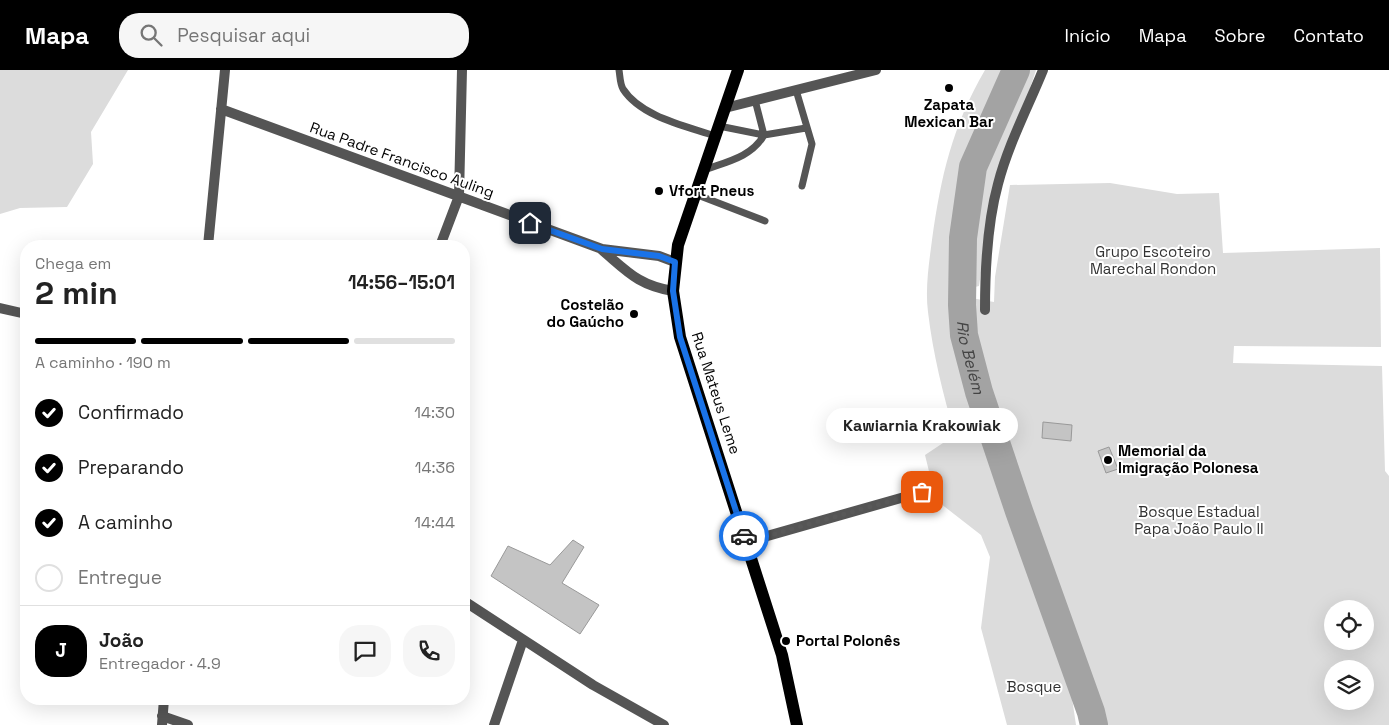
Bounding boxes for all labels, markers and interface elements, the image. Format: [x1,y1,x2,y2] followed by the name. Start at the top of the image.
[119,13,469,58] search box
[25,20,89,51] text: Mapa
[137,21,165,49] icon: search
[177,23,310,48] text: Pesquisar aqui
[1065,24,1111,47] text: Início
[1139,24,1187,47] text: Mapa
[1215,24,1265,47] text: Sobre
[1293,24,1364,47] text: Contato
[943,82,955,94] marker: Zapata Mexican Bar
[904,95,994,131] place label: Zapata Mexican Bar
[307,117,497,202] street label: Rua Padre Francisco Auling
[669,181,754,200] place label: Vfort Pneus
[653,185,665,197] marker: Vfort Pneus
[509,202,551,244] pin
[516,209,544,237] icon: home
[1090,242,1216,278] park label: Grupo Escoteiro Marechal Rondon
[35,253,111,274] text: Chega em
[348,270,455,295] text: 14:56–15:01
[35,273,118,313] text: 2 min
[547,295,624,331] place label: Costelão do Gaúcho
[628,308,640,320] marker: Costelão do Gaúcho
[952,320,989,398] water label: Rio Belém
[688,329,745,457] street label: Rua Mateus Leme
[35,352,171,373] text: A caminho · 190 m
[35,399,63,427] icon: check
[78,400,184,425] text: Confirmado
[414,402,455,423] text: 14:30
[826,407,1018,442] callout: Kawiarnia Krakowiak
[843,415,1001,436] text: Kawiarnia Krakowiak
[1118,441,1259,477] place label: Memorial da Imigração Polonesa
[35,454,63,482] icon: check
[1102,454,1114,466] marker: Memorial da Imigração Polonesa
[78,455,184,480] text: Preparando
[415,457,455,478] text: 14:36
[901,471,943,513] pin
[908,478,936,506] icon: bag
[1134,502,1264,538] park label: Bosque Estadual Papa João Paulo II
[35,509,63,537] icon: check
[78,510,173,535] text: A caminho
[719,511,769,561] courier
[414,512,455,533] text: 14:44
[730,522,758,550] icon: car
[78,565,162,590] text: Entregue
[1324,600,1374,710] map controls
[1324,600,1374,650] button: locate
[339,625,391,677] button: chat
[403,625,455,677] button: phone
[99,628,144,653] text: João
[796,631,900,650] place label: Portal Polonês
[780,635,792,647] marker: Portal Polonês
[55,638,67,663] text: J
[99,653,221,674] text: Entregador · 4.9
[1324,660,1374,710] button: layers
[1007,677,1062,696] park label: Bosque

